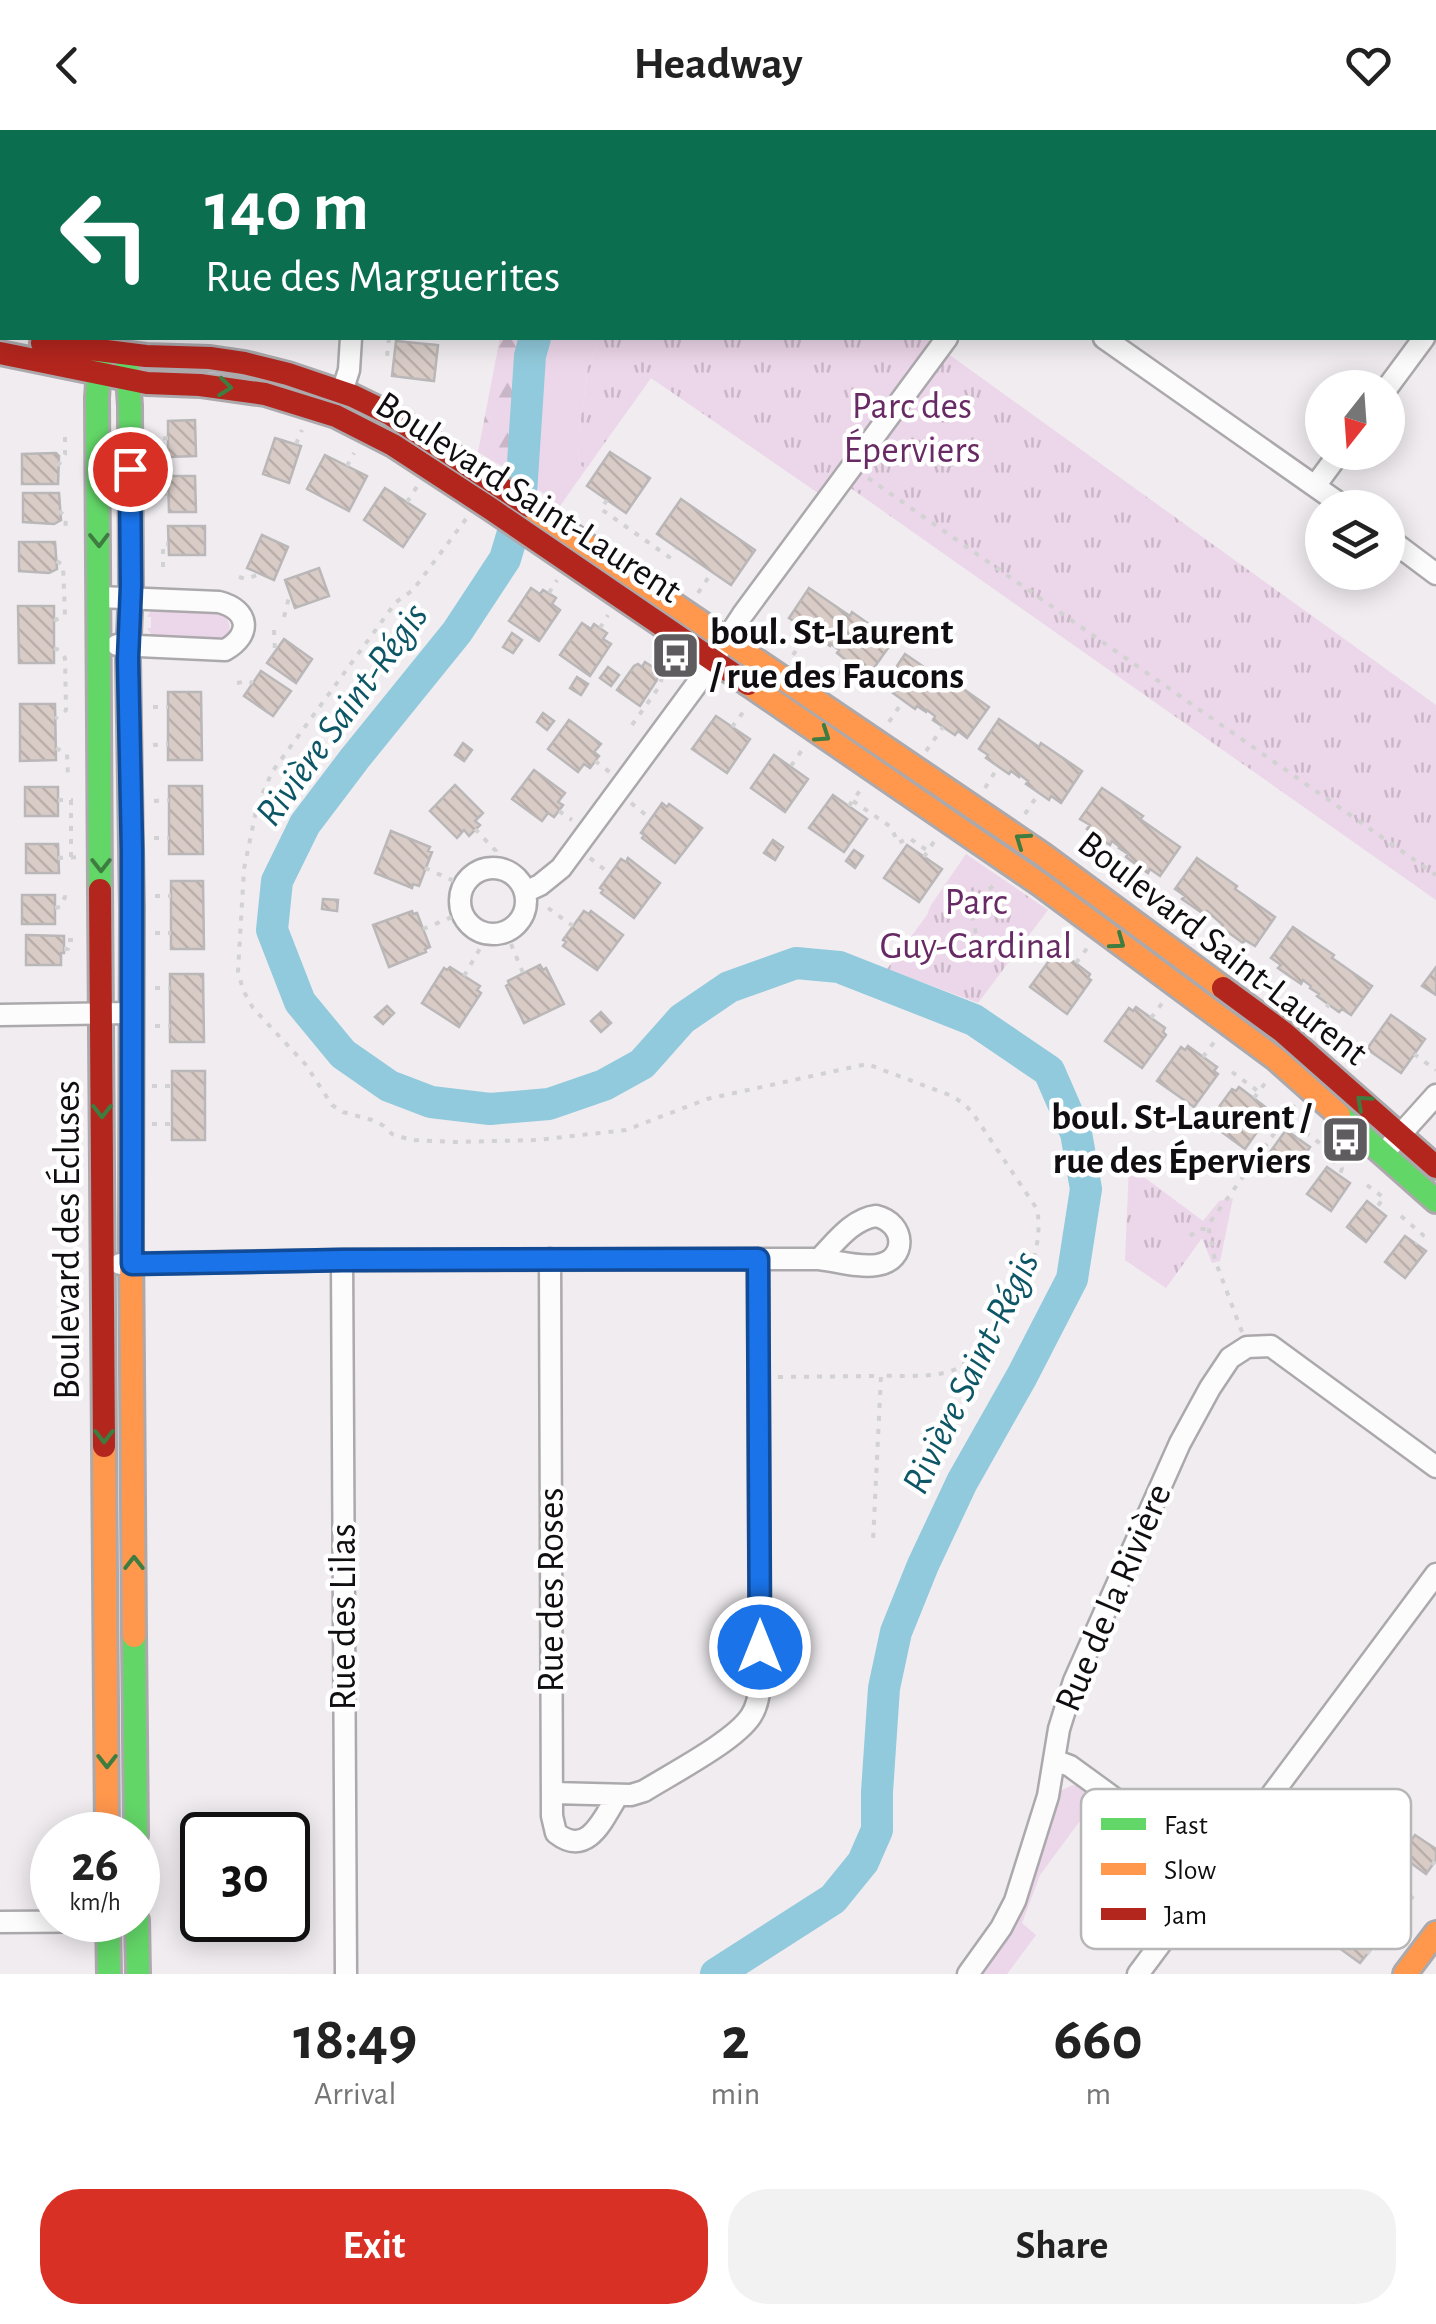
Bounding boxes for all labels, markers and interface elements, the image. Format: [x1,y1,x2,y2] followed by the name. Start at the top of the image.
[40,38,95,93] icon: back
[1341,38,1396,93] icon: heart
[633,42,803,87] text: Headway
[40,170,170,300] icon: left
[205,173,369,243] text: 140 m
[205,255,560,300] text: Rue des Marguerites
[1305,370,1405,470] north arrow
[1305,370,1405,590] map controls
[218,376,234,397] one-way arrow
[369,385,687,611] street label: Boulevard Saint-Laurent
[843,388,981,470] park label: Parc des Éperviers
[88,427,173,512] pin
[103,442,158,497] icon: arrive
[1305,490,1405,590] button: layers
[88,534,110,549] one-way arrow
[248,596,436,833] water label: Rivière Saint-Régis
[709,614,964,696] place label: boul. St-Laurent / rue des Faucons
[649,629,701,681] bus stop icon: boul. St-Laurent / rue des Faucons
[812,723,830,742] one-way arrow
[1070,825,1374,1073] street label: Boulevard Saint-Laurent
[1015,834,1034,852] one-way arrow
[90,858,112,874] one-way arrow
[880,884,1072,966] park label: Parc Guy-Cardinal
[1107,930,1125,947] one-way arrow
[45,1080,87,1400] street label: Boulevard des Écluses
[1356,1095,1375,1113] one-way arrow
[1051,1099,1312,1181] place label: boul. St-Laurent / rue des Éperviers
[91,1104,113,1120] one-way arrow
[1320,1114,1372,1166] bus stop icon: boul. St-Laurent / rue des Éperviers
[895,1245,1047,1500] water label: Rivière Saint-Régis
[94,1429,115,1445] one-way arrow
[1049,1479,1179,1717] street label: Rue de la Rivière
[533,1487,571,1693] street label: Rue des Roses
[325,1524,363,1711] street label: Rue des Lilas
[123,1554,145,1570] one-way arrow
[708,1595,812,1699] position arrow
[96,1754,118,1770] one-way arrow
[1081,1789,1411,1949] legend
[180,1812,310,1942] speed limit sign: 30
[1164,1812,1208,1840] text: Fast
[71,1840,119,1890] text: 26
[1164,1857,1216,1885] text: Slow
[69,1890,121,1915] text: km/h
[1164,1902,1207,1930] text: Jam
[293,2010,417,2070] text: 18:49
[721,2010,750,2070] text: 2
[1054,2010,1143,2070] text: 660
[314,2078,396,2110] text: Arrival
[711,2078,760,2110] text: min
[1085,2078,1111,2110] text: m
[40,2189,708,2304] button: Exit
[728,2189,1396,2304] button: Share

